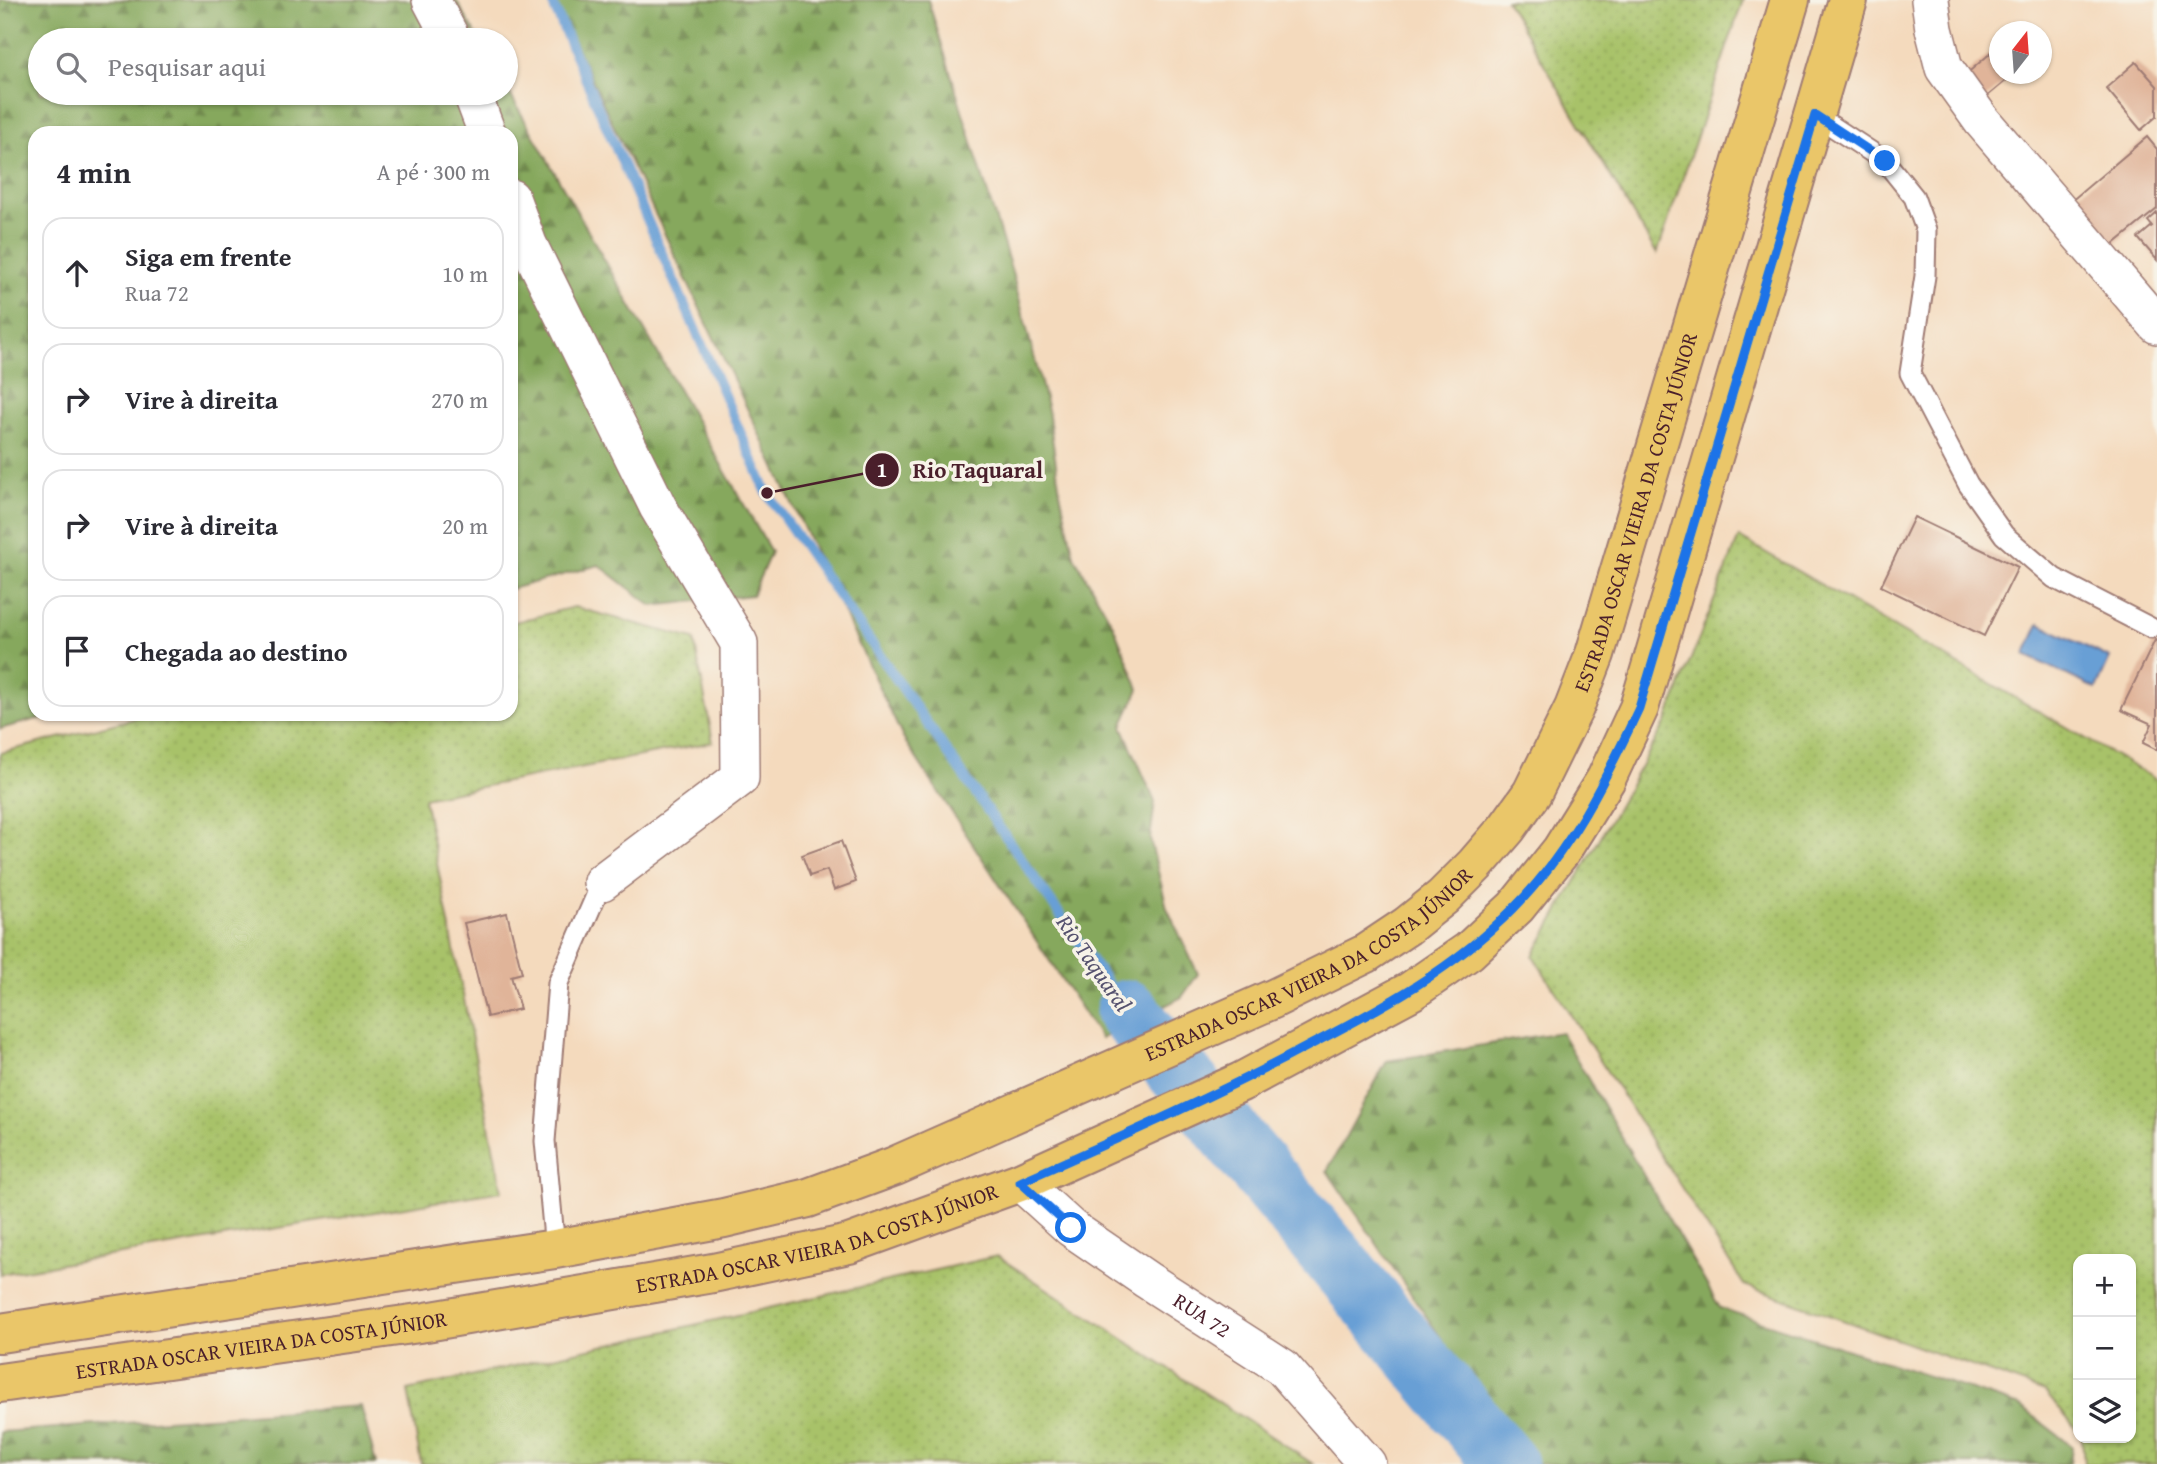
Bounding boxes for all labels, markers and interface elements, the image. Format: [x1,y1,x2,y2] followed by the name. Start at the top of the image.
[1989,21,2052,84] north arrow
[28,28,518,105] search box
[108,47,266,86] text: Pesquisar aqui
[52,48,90,86] icon: search
[1869,145,1900,176] route end
[56,150,131,194] text: 4 min
[377,155,490,188] text: A pé · 300 m
[125,237,292,276] text: Siga em frente
[58,254,96,292] icon: ahead
[442,257,488,290] text: 10 m
[125,276,189,309] text: Rua 72
[1566,328,1705,697] street label: ESTRADA OSCAR VIEIRA DA COSTA JÚNIOR
[58,380,96,418] icon: right
[125,380,278,419] text: Vire à direita
[431,383,488,416] text: 270 m
[864,448,1057,492] callout: Rio Taquaral
[913,453,1043,486] text: Rio Taquaral
[877,454,887,485] text: 1
[58,506,96,544] icon: right
[125,506,278,545] text: Vire à direita
[442,509,488,542] text: 20 m
[58,632,96,670] icon: arrive
[125,632,348,671] text: Chegada ao destino
[1140,859,1480,1069] street label: ESTRADA OSCAR VIEIRA DA COSTA JÚNIOR
[1048,907,1140,1018] water label: Rio Taquaral
[634,1175,1003,1301] street label: ESTRADA OSCAR VIEIRA DA COSTA JÚNIOR
[1055,1212,1086,1243] route start
[2073,1254,2136,1443] map controls
[2073,1254,2136,1317] button: +
[1167,1285,1237,1345] street label: RUA 72
[74,1303,450,1387] street label: ESTRADA OSCAR VIEIRA DA COSTA JÚNIOR
[2073,1317,2136,1380] button: −
[2073,1380,2136,1443] button: layers

